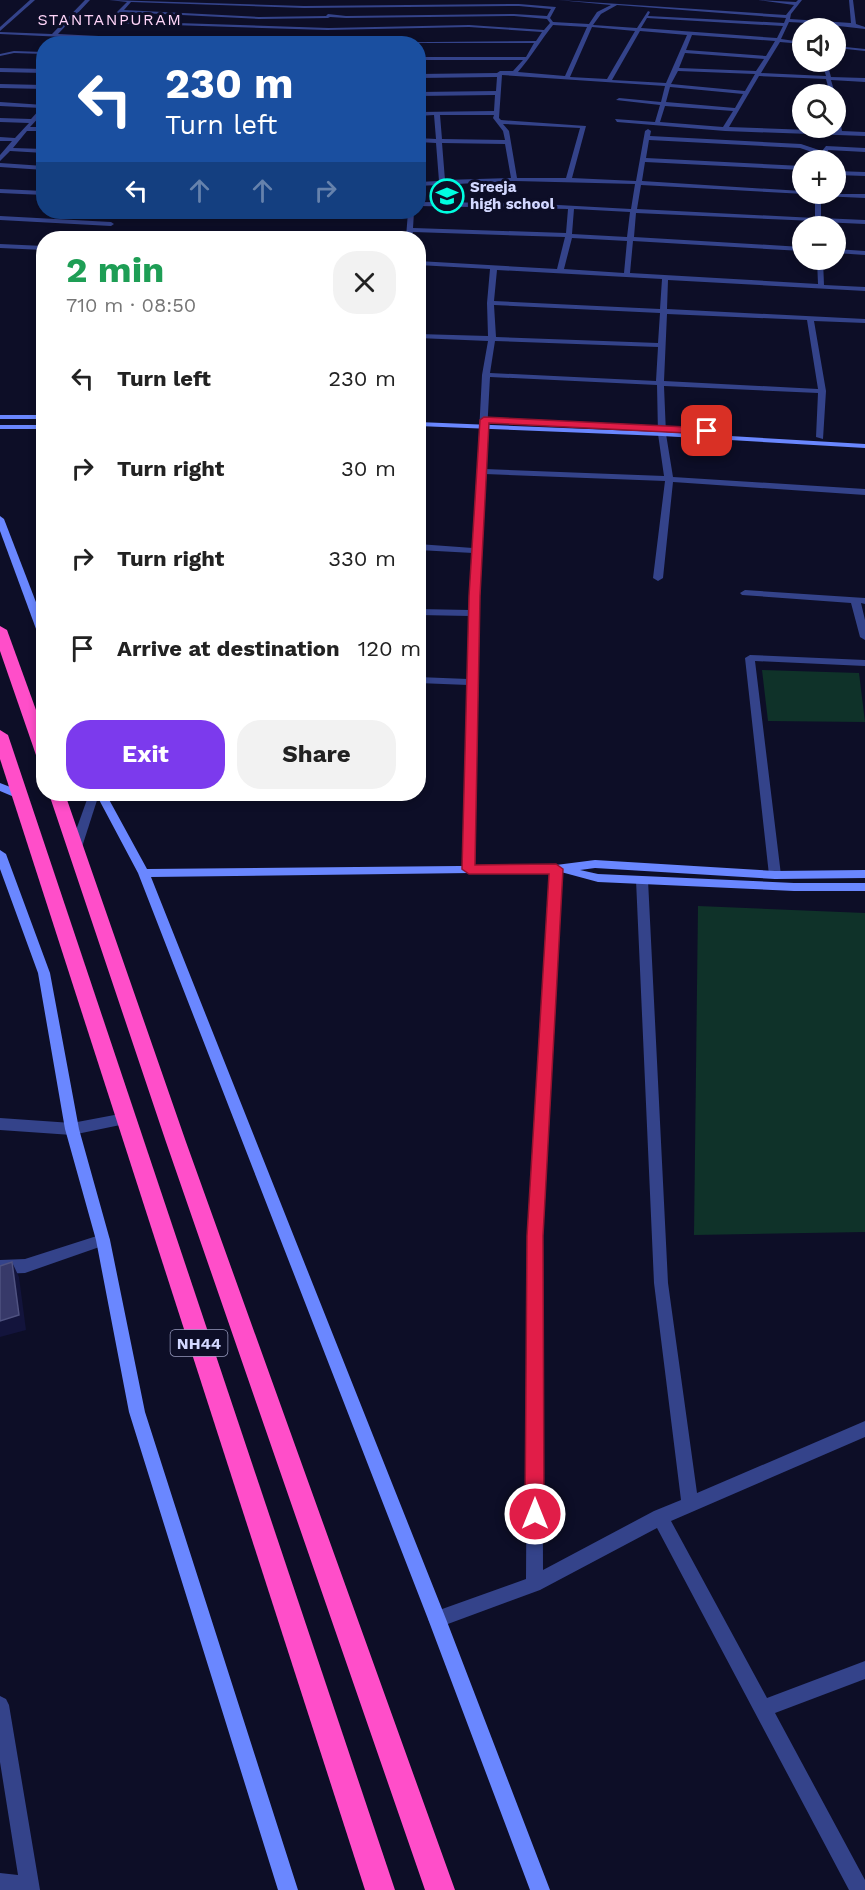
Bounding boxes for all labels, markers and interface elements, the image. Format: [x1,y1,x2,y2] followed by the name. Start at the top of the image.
[38,10,182,29] district label: STANTANPURAM
[792,18,846,270] map controls
[792,18,846,72] button: sound
[165,59,294,108] text: 230 m
[66,60,144,138] icon: left
[792,84,846,138] button: search
[165,109,277,141] text: Turn left
[792,150,846,204] button: +
[120,174,153,207] icon: left
[183,174,216,207] icon: ahead
[246,174,279,207] icon: ahead
[309,174,342,207] icon: right
[429,178,465,214] school or university icon: Sreeja high school
[470,178,554,213] place label: Sreeja high school
[792,216,846,270] button: −
[66,249,164,291] text: 2 min
[333,251,396,314] button: close
[66,293,196,317] text: 710 m · 08:50
[66,362,99,395] icon: left
[117,366,211,391] text: Turn left
[328,366,396,391] text: 230 m
[681,405,732,456] pin
[690,414,723,447] icon: arrive
[66,452,99,485] icon: right
[117,456,224,481] text: Turn right
[341,456,396,481] text: 30 m
[66,542,99,575] icon: right
[117,546,224,571] text: Turn right
[328,546,396,571] text: 330 m
[66,632,99,665] icon: arrive
[117,636,340,661] text: Arrive at destination
[358,636,421,661] text: 120 m
[66,720,225,789] button: Exit
[237,720,396,789] button: Share
[170,1330,228,1356] road number: NH44
[503,1482,567,1546] position arrow

